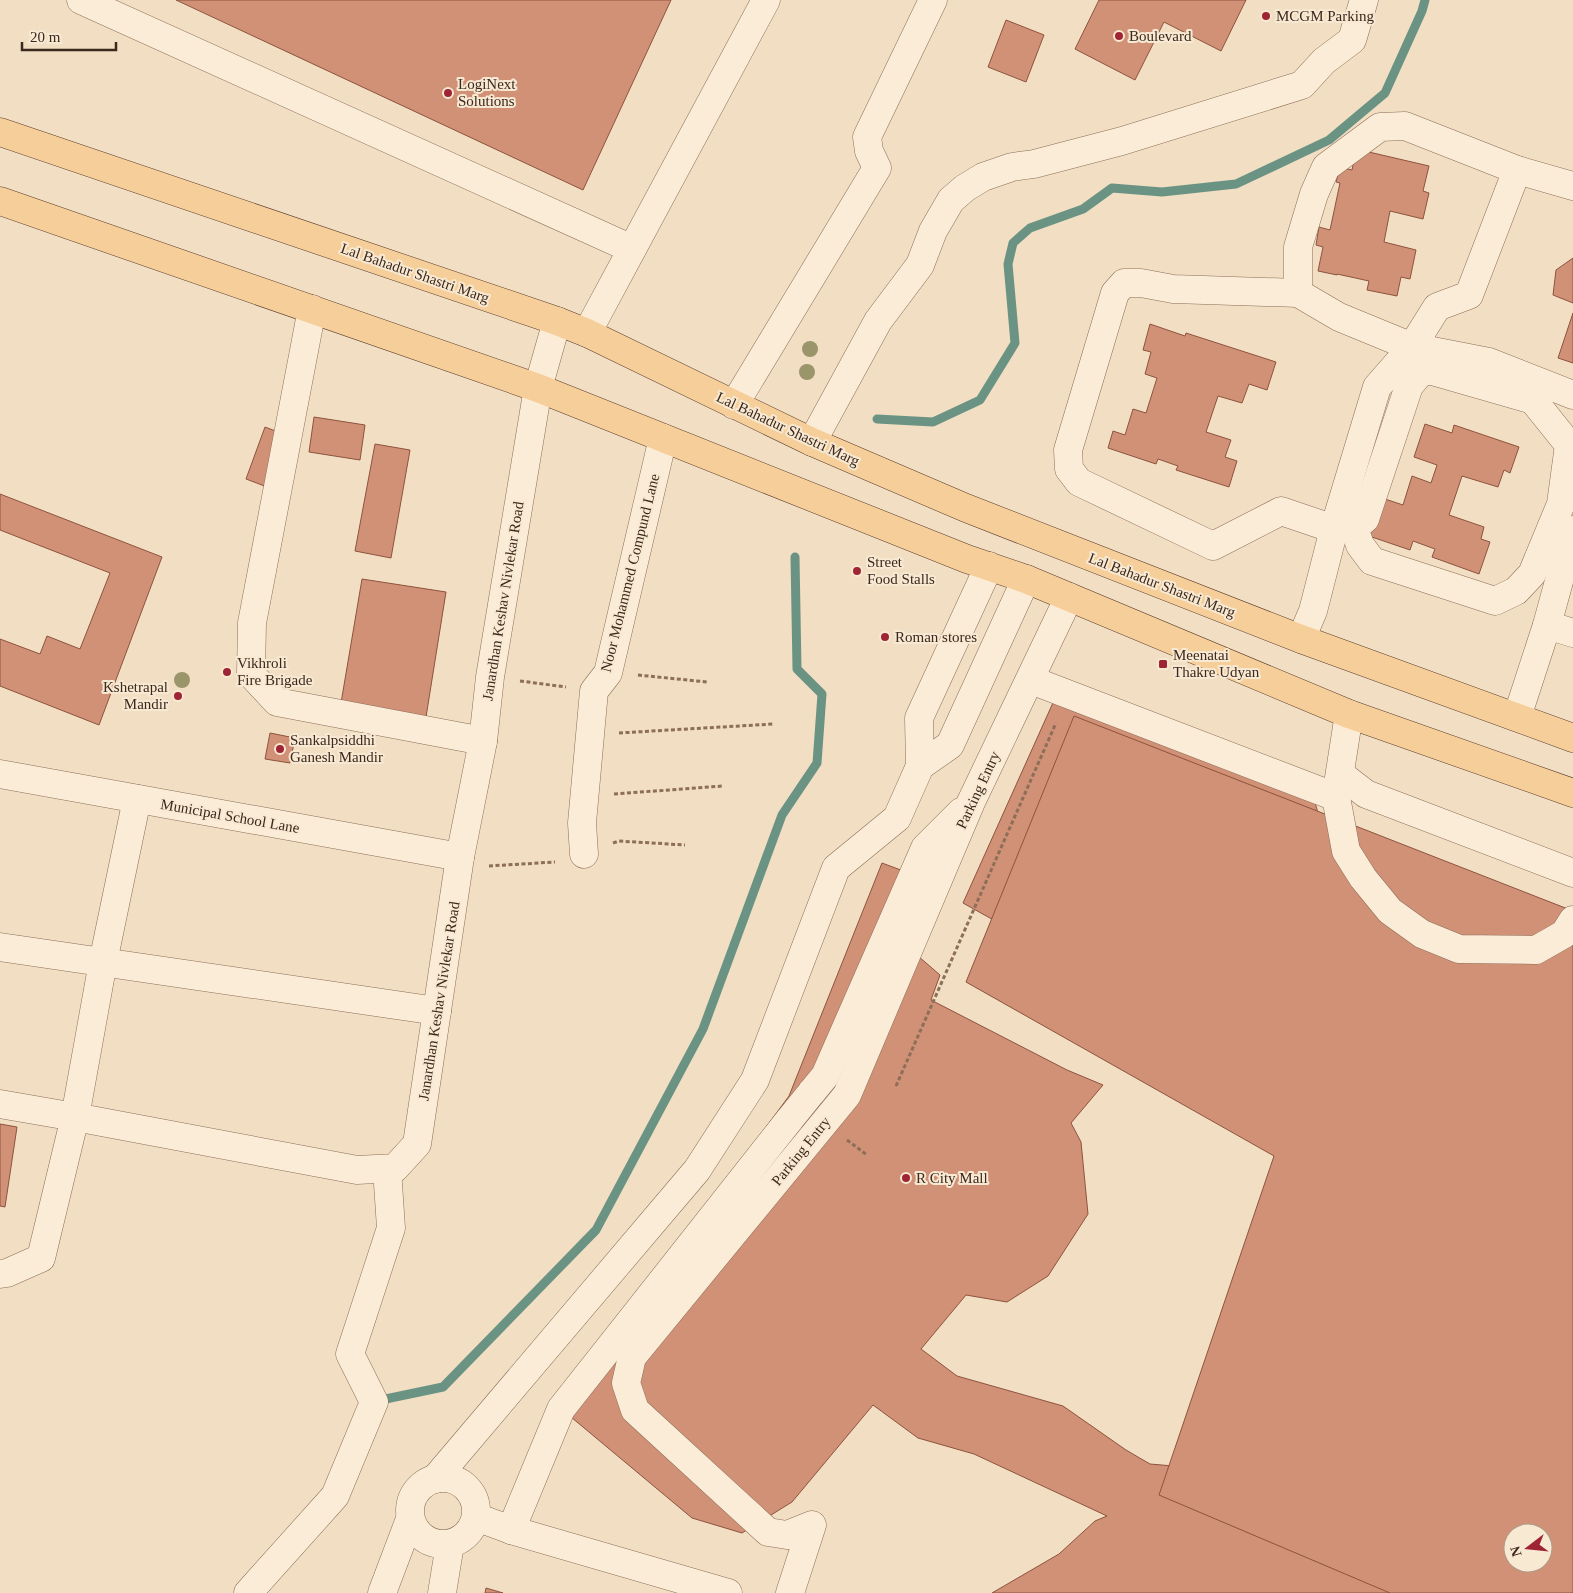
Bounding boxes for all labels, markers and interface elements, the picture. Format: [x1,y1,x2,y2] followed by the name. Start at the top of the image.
[1276,8,1374,24] place label: MCGM Parking
[1260,10,1272,22] marker: MCGM Parking
[22,20,116,52] scale bar
[1129,28,1192,44] place label: Boulevard
[30,29,61,45] text: 20 m
[1113,30,1125,42] marker: Boulevard
[458,76,516,109] place label: LogiNext Solutions
[442,87,454,99] marker: LogiNext Solutions
[339,240,492,306] street label: Lal Bahadur Shastri Marg
[714,389,862,469] street label: Lal Bahadur Shastri Marg
[598,472,662,674] street label: Noor Mohammed Compund Lane
[479,500,527,702] street label: Janardhan Keshav Nivlekar Road
[1086,550,1238,621] street label: Lal Bahadur Shastri Marg
[867,554,935,587] place label: Street Food Stalls
[851,565,863,577] marker: Street Food Stalls
[895,629,977,645] place label: Roman stores
[879,631,891,643] marker: Roman stores
[1173,647,1260,680] place label: Meenatai Thakre Udyan
[237,655,313,688] place label: Vikhroli Fire Brigade
[1157,658,1169,670] marker: Meenatai Thakre Udyan
[221,666,233,678] marker: Vikhroli Fire Brigade
[103,679,168,712] place label: Kshetrapal Mandir
[172,690,184,702] marker: Kshetrapal Mandir
[290,732,383,765] place label: Sankalpsiddhi Ganesh Mandir
[274,743,286,755] marker: Sankalpsiddhi Ganesh Mandir
[953,748,1003,831] street label: Parking Entry
[159,796,301,836] street label: Municipal School Lane
[415,900,463,1102] street label: Janardhan Keshav Nivlekar Road
[768,1113,834,1189] street label: Parking Entry
[916,1170,988,1186] place label: R City Mall
[900,1172,912,1184] marker: R City Mall
[1503,1523,1553,1573] north arrow
[1507,1545,1525,1558] text: N

